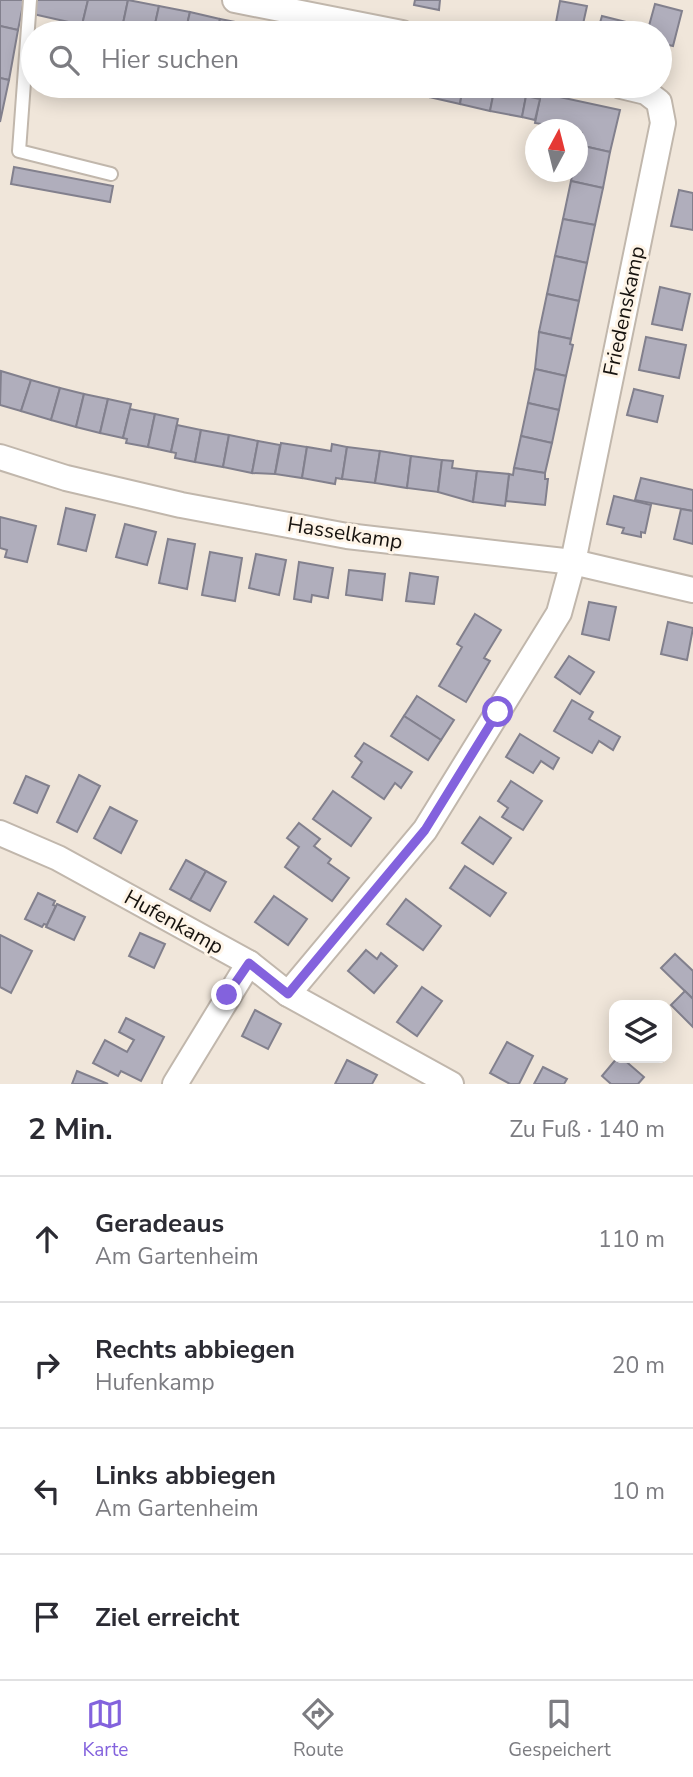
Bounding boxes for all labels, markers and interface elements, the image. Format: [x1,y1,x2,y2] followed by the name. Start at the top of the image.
[21,21,672,98] search box
[45,41,83,79] icon: search
[101,42,239,77] text: Hier suchen
[525,119,588,182] north arrow
[597,244,651,378] street label: Friedenskamp
[285,510,405,556] street label: Hasselkamp
[482,696,513,727] route start
[119,883,229,961] street label: Hufenkamp
[211,979,242,1010] route end
[609,1000,672,1063] map controls
[609,1000,672,1063] button: layers
[28,1109,113,1150] text: 2 Min.
[509,1114,665,1145] text: Zu Fuß · 140 m
[95,1206,224,1241] text: Geradeaus
[28,1220,66,1258] icon: ahead
[598,1224,665,1255] text: 110 m
[95,1241,259,1272] text: Am Gartenheim
[95,1332,295,1367] text: Rechts abbiegen
[28,1346,66,1384] icon: right
[612,1350,665,1381] text: 20 m
[95,1367,215,1398] text: Hufenkamp
[95,1458,276,1493] text: Links abbiegen
[28,1472,66,1510] icon: left
[612,1476,665,1507] text: 10 m
[95,1493,259,1524] text: Am Gartenheim
[28,1598,66,1636] icon: arrive
[95,1600,239,1635] text: Ziel erreicht
[82,1695,128,1763] tab: Karte
[293,1695,344,1763] tab: Route
[508,1695,611,1763] tab: Gespeichert

